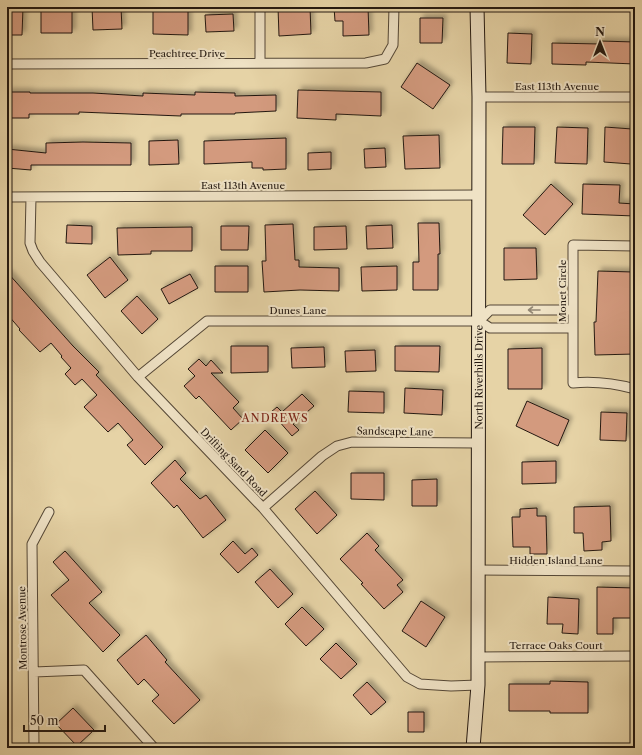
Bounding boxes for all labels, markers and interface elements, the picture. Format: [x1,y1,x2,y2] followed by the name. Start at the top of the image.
[580,22,620,62] north arrow
[595,25,605,39] text: N
[149,47,225,60] street label: Peachtree Drive
[515,80,599,93] street label: East 113th Avenue
[201,179,285,192] street label: East 113th Avenue
[556,259,569,322] street label: Monet Circle
[270,304,327,317] street label: Dunes Lane
[528,306,541,314] one-way arrow
[472,325,486,429] street label: North Riverhills Drive
[240,411,309,425] district label: ANDREWS
[357,424,434,439] street label: Sandscape Lane
[198,425,270,499] street label: Drifting Sand Road
[509,554,603,567] street label: Hidden Island Lane
[15,586,30,670] street label: Montrose Avenue
[509,639,603,652] street label: Terrace Oaks Court
[24,707,105,733] scale bar
[30,713,59,728] text: 50 m

